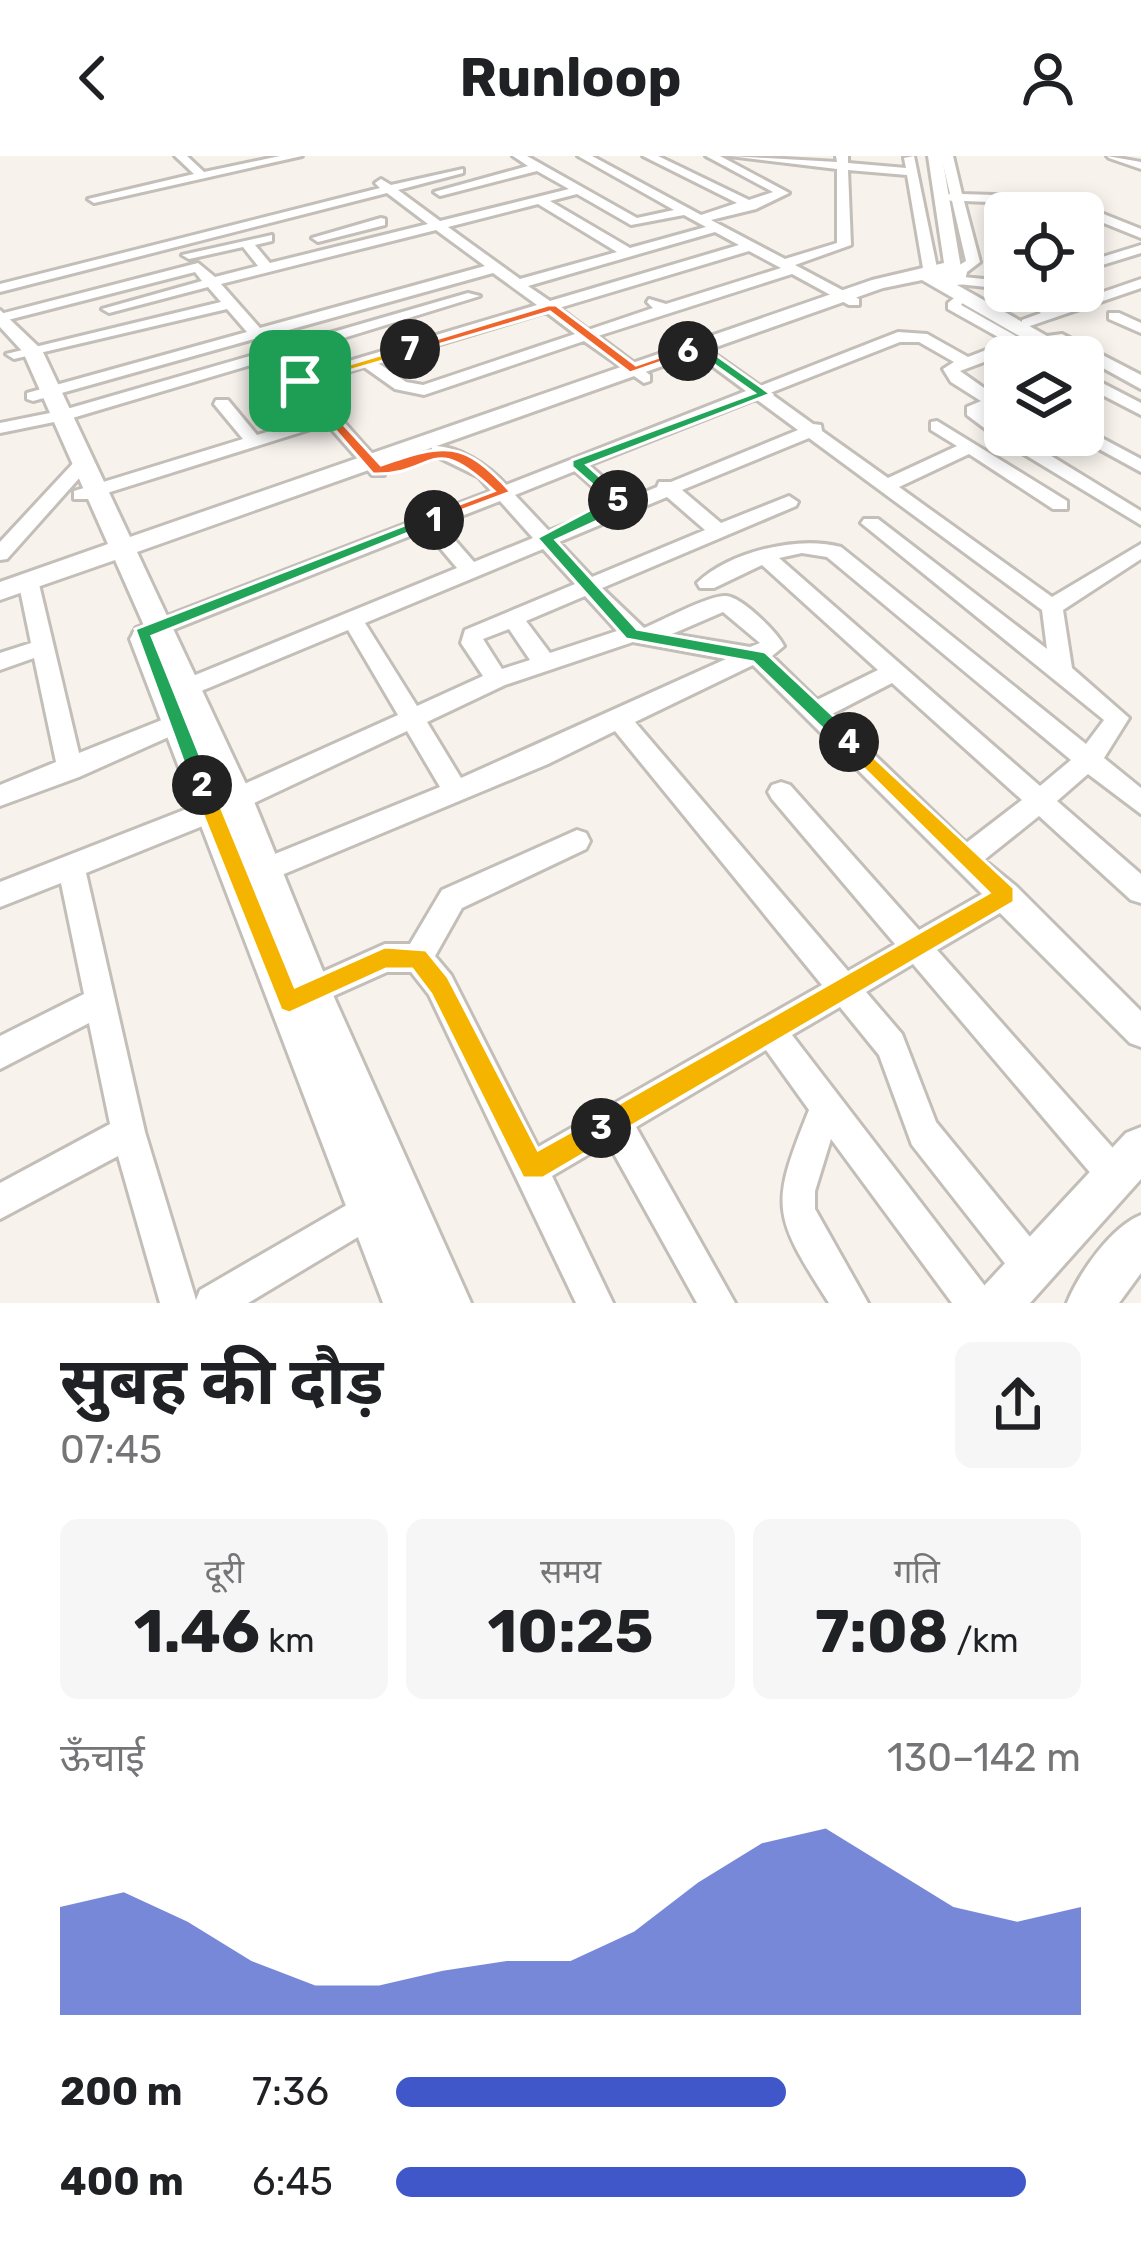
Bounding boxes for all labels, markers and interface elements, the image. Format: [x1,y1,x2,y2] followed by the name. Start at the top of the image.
[60,45,126,111] icon: back
[1015,45,1081,111] icon: person
[459,46,682,110] text: Runloop
[984,192,1104,456] map controls
[984,192,1104,312] button: locate
[380,319,440,379] pin: 7
[658,321,718,381] pin: 6
[401,329,419,368] text: 7
[249,330,351,432] pin
[677,331,699,370] text: 6
[984,336,1104,456] button: layers
[267,348,333,414] icon: arrive
[588,470,648,530] pin: 5
[607,480,629,519] text: 5
[404,490,464,550] pin: 1
[426,500,442,539] text: 1
[819,712,879,772] pin: 4
[838,722,860,761] text: 4
[172,755,232,815] pin: 2
[191,765,213,804] text: 2
[571,1098,631,1158] pin: 3
[590,1108,612,1147] text: 3
[60,1342,383,1421] text: सुबह की दौड़
[955,1342,1081,1468] button: share
[60,1427,162,1473] text: 07:45
[204,1552,244,1591] text: दूरी
[540,1552,601,1591] text: समय
[894,1552,940,1591] text: गति
[134,1596,260,1667] text: 1.46
[488,1596,653,1667] text: 10:25
[815,1596,948,1667] text: 7:08
[260,1621,315,1660] text: km
[948,1621,1019,1660] text: /km
[60,1735,145,1781] text: ऊँचाई
[887,1735,1081,1781] text: 130–142 m
[60,2069,182,2115] text: 200 m
[252,2069,329,2115] text: 7:36
[60,2159,184,2205] text: 400 m
[252,2159,333,2205] text: 6:45

